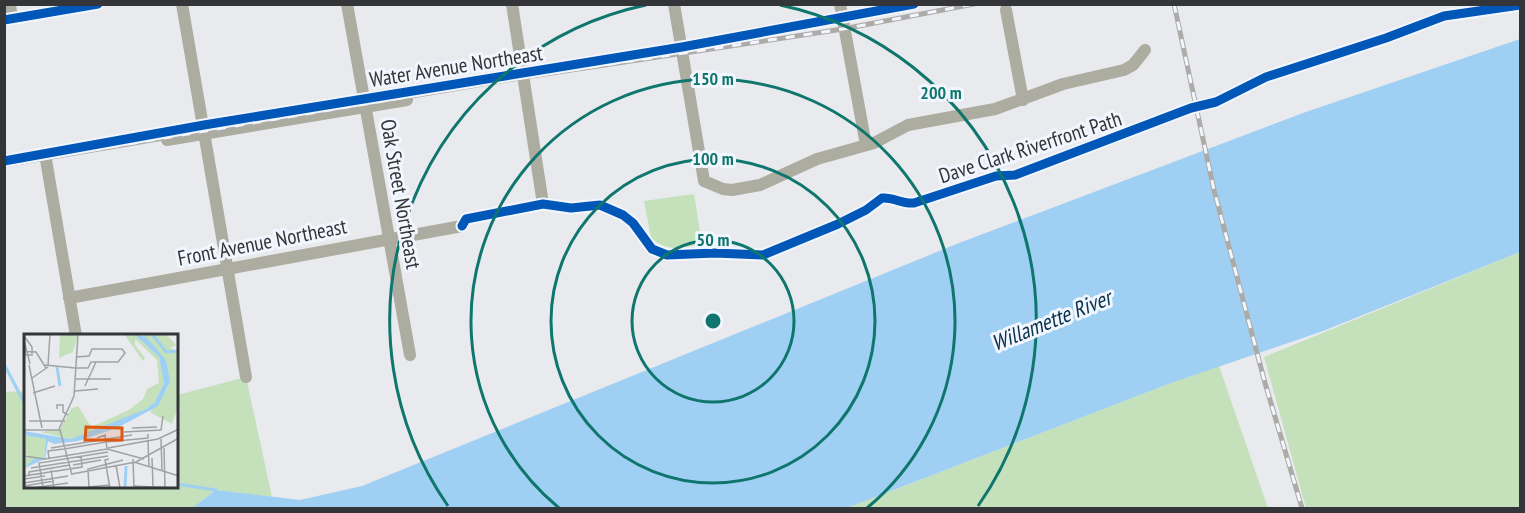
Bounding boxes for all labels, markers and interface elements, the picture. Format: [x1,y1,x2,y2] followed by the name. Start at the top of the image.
[368,39,545,93] street label: Water Avenue Northeast
[692,67,734,90] text: 150 m
[920,81,962,104] text: 200 m
[935,105,1125,189] street label: Dave Clark Riverfront Path
[375,117,427,271] street label: Oak Street Northeast
[692,147,734,170] text: 100 m
[175,212,349,272] street label: Front Avenue Northeast
[697,228,729,251] text: 50 m
[987,282,1118,357] water label: Willamette River
[703,311,723,331] centre of rings
[24,334,178,489] inset map

